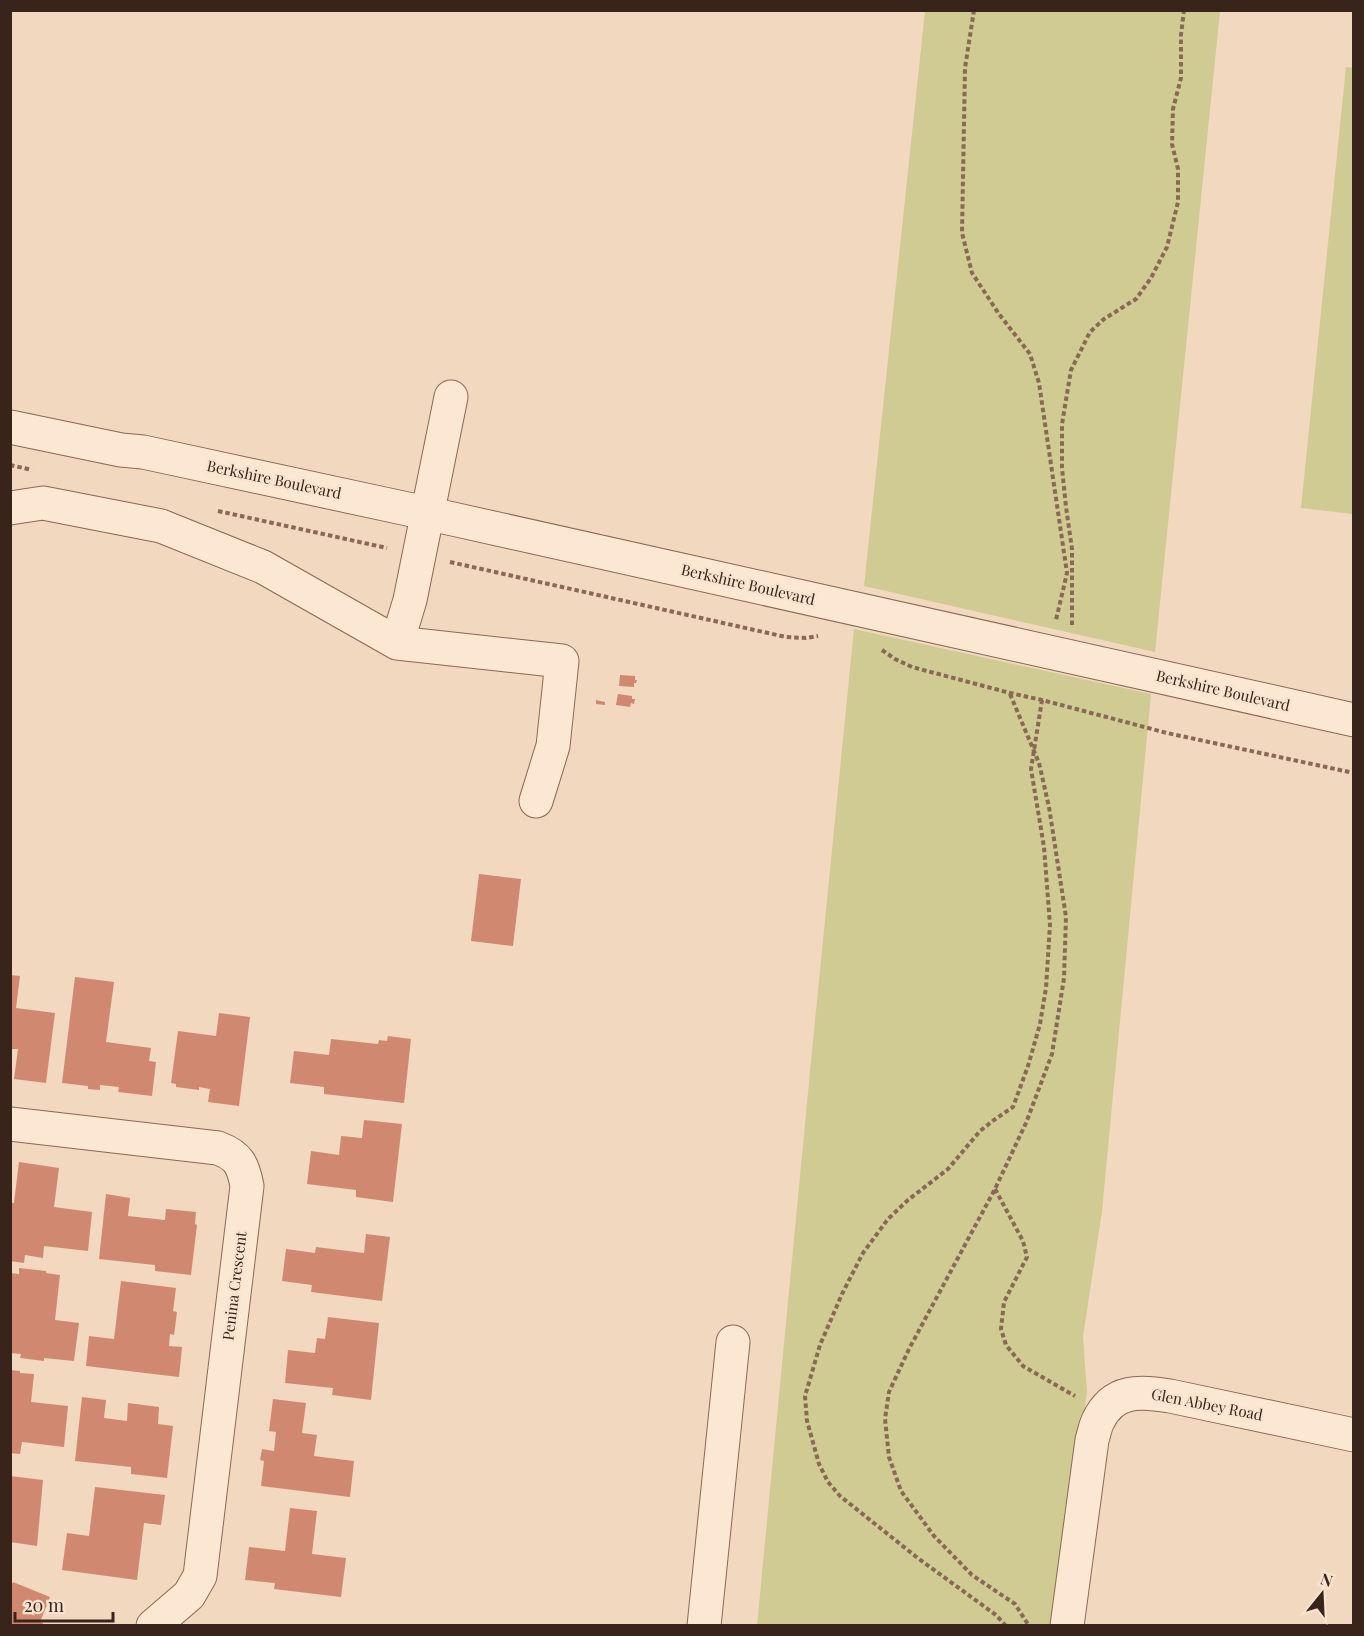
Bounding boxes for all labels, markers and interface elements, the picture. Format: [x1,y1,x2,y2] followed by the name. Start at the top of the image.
[205,455,344,503] street label: Berkshire Boulevard
[679,559,817,609] street label: Berkshire Boulevard
[1154,665,1292,715] street label: Berkshire Boulevard
[217,1230,251,1342] street label: Penina Crescent
[1150,1383,1265,1425] street label: Glen Abbey Road
[1292,1564,1352,1624] north arrow
[1318,1567,1336,1591] text: N
[15,1585,112,1623] scale bar
[24,1593,64,1617] text: 20 m

